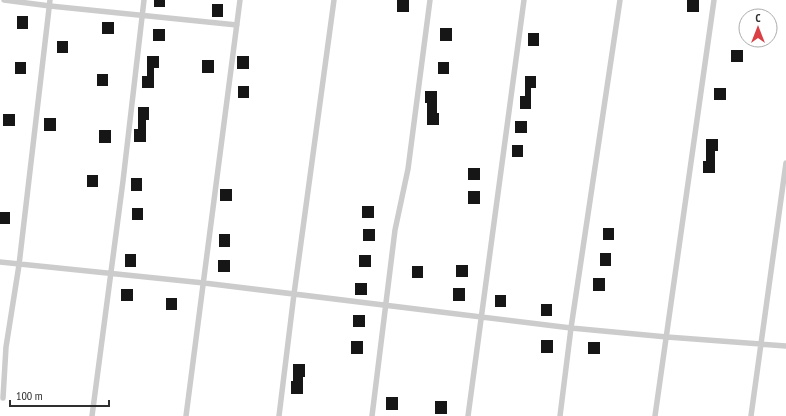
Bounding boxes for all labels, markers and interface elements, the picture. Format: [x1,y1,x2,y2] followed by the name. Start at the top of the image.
[738,8,778,48] north arrow
[755,11,761,25] text: С
[10,382,109,408] scale bar
[16,388,43,403] text: 100 m

